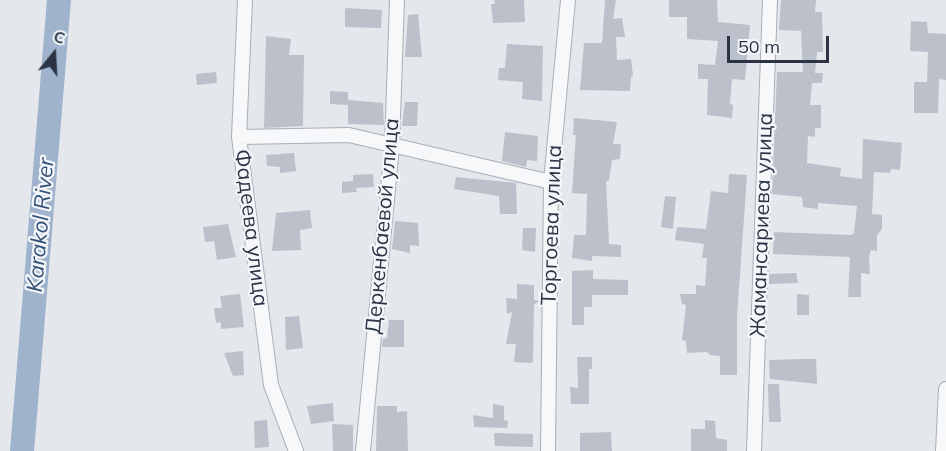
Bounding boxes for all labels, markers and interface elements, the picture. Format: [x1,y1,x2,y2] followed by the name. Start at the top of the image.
[24,24,84,84] north arrow
[730,24,832,62] scale bar
[51,26,68,48] text: С
[738,35,780,58] text: 50 m
[745,112,779,338] street label: Жамансариева улица
[361,117,405,335] street label: Деркенбаевой улица
[537,144,567,306] street label: Торгоева улица
[229,148,273,308] street label: Фадеева улица
[22,157,60,293] water label: Karakol River

